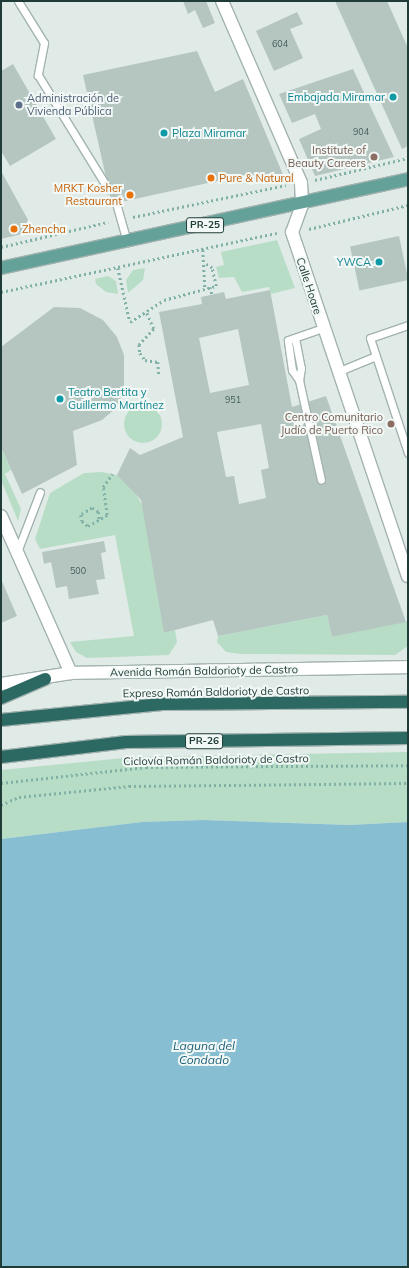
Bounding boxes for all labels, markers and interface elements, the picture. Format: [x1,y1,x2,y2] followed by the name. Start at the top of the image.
[272,39,288,49] house number: 604
[288,90,385,104] place label: Embajada Miramar
[27,92,119,118] place label: Administración de Vivienda Pública
[388,92,398,102] marker: Embajada Miramar
[14,100,24,110] marker: Administración de Vivienda Pública
[172,126,246,140] place label: Plaza Miramar
[353,127,369,137] house number: 904
[159,128,169,138] marker: Plaza Miramar
[288,144,366,170] place label: Institute of Beauty Careers
[369,152,379,162] marker: Institute of Beauty Careers
[219,171,294,185] place label: Pure & Natural
[206,173,216,183] marker: Pure & Natural
[54,182,122,208] place label: MRKT Kosher Restaurant
[125,190,135,200] marker: MRKT Kosher Restaurant
[186,217,224,233] road number: PR-25
[22,222,66,236] place label: Zhencha
[9,224,19,234] marker: Zhencha
[337,255,371,269] place label: YWCA
[294,256,324,316] street label: Calle Hoare
[374,257,384,267] marker: YWCA
[68,386,164,412] place label: Teatro Bertita y Guillermo Martínez
[55,394,65,404] marker: Teatro Bertita y Guillermo Martínez
[225,395,241,405] house number: 951
[281,411,383,437] place label: Centro Comunitario Judío de Puerto Rico
[386,419,396,429] marker: Centro Comunitario Judío de Puerto Rico
[70,566,86,576] house number: 500
[110,663,298,679] street label: Avenida Román Baldorioty de Castro
[123,684,309,700] street label: Expreso Román Baldorioty de Castro
[185,733,223,749] road number: PR-26
[123,752,309,768] street label: Ciclovía Román Baldorioty de Castro
[173,1039,235,1067] water label: Laguna del Condado

